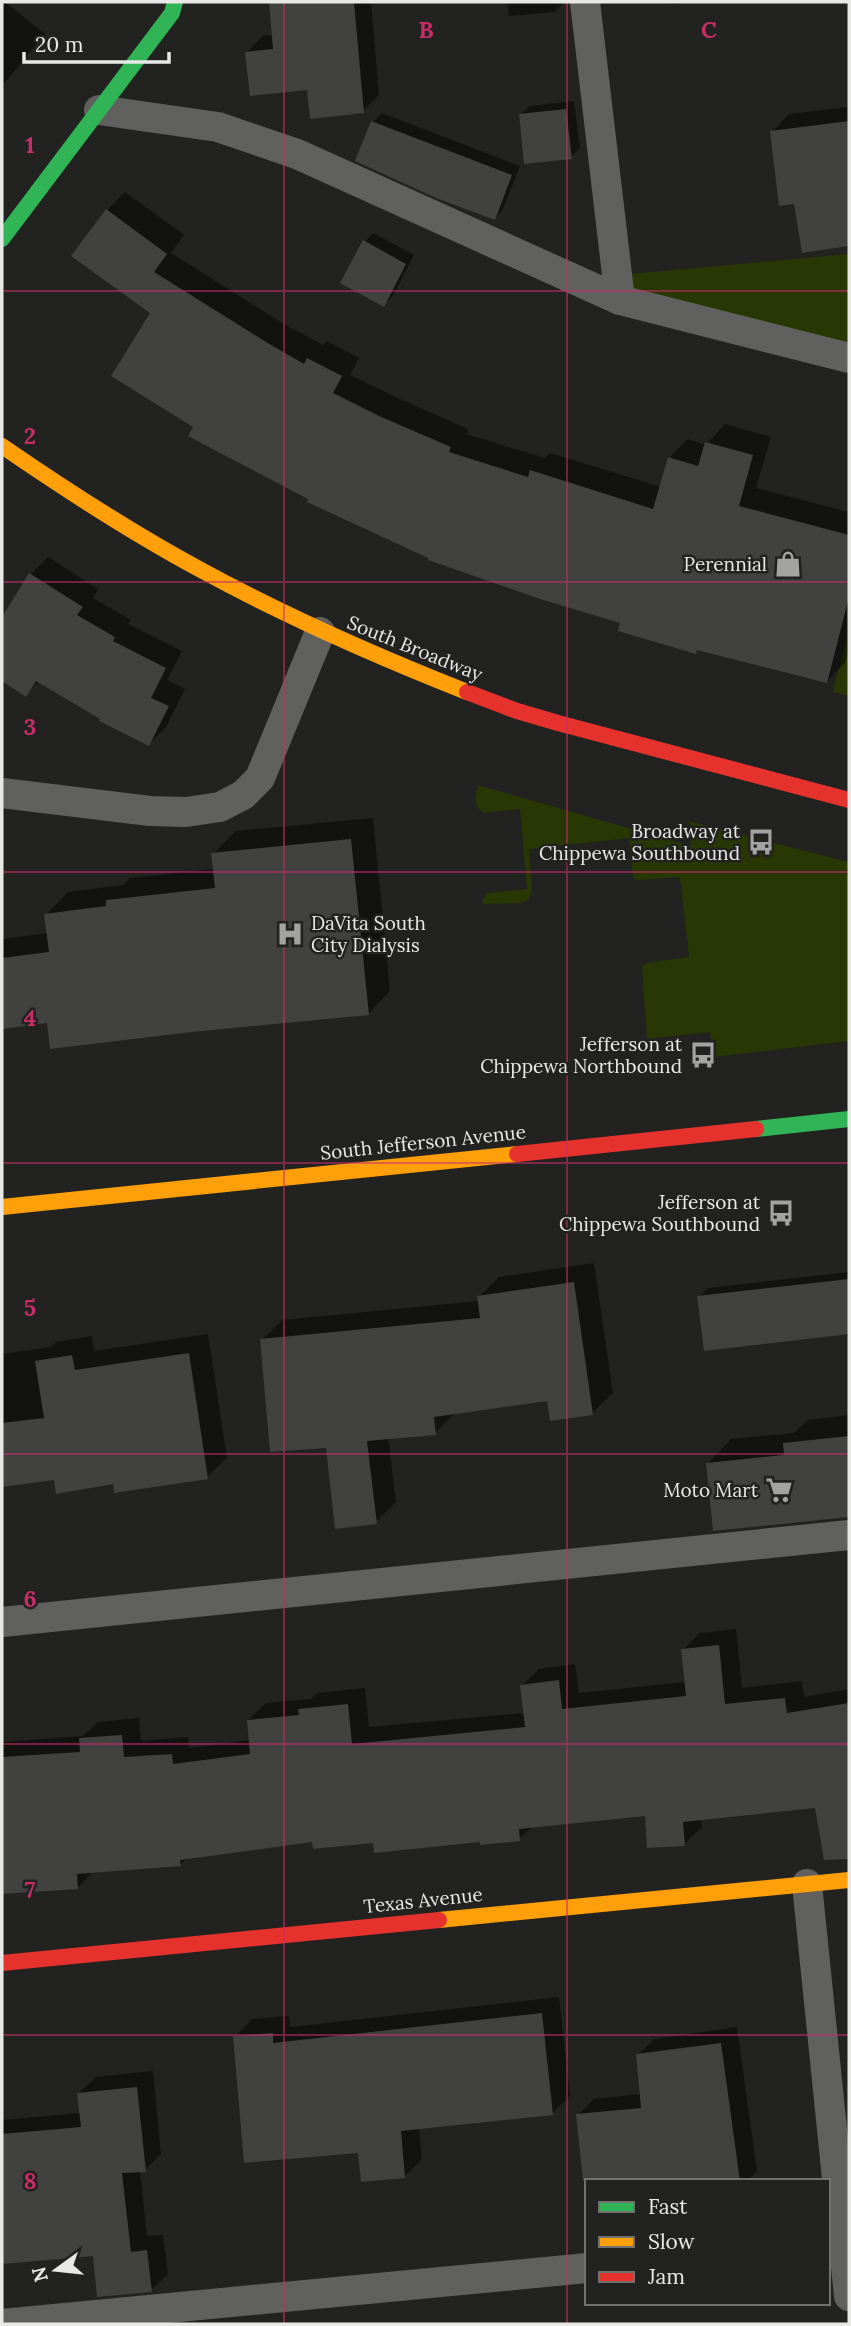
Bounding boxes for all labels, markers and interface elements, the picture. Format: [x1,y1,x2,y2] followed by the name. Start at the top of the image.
[418,15,434,44] text: B
[701,15,717,44] text: C
[24,21,170,65] scale bar
[35,31,84,58] text: 20 m
[25,130,35,159] text: 1
[24,421,36,450] text: 2
[773,549,803,579] shop icon: Perennial
[684,552,767,576] place label: Perennial
[344,610,486,686] street label: South Broadway
[24,712,36,741] text: 3
[539,819,741,865] place label: Broadway at Chippewa Southbound
[746,827,776,857] bus stop icon: Broadway at Chippewa Southbound
[311,911,426,957] place label: DaVita South City Dialysis
[275,919,305,949] hospital icon: DaVita South City Dialysis
[24,1003,36,1032] text: 4
[480,1032,683,1078] place label: Jefferson at Chippewa Northbound
[688,1040,718,1070] bus stop icon: Jefferson at Chippewa Northbound
[319,1119,527,1165] street label: South Jefferson Avenue
[559,1190,761,1236] place label: Jefferson at Chippewa Southbound
[766,1198,796,1228] bus stop icon: Jefferson at Chippewa Southbound
[24,1293,36,1322] text: 5
[764,1475,794,1505] supermarket icon: Moto Mart
[663,1478,759,1502] place label: Moto Mart
[23,1584,37,1613] text: 6
[25,1875,36,1904] text: 7
[362,1882,484,1918] street label: Texas Avenue
[23,2166,37,2195] text: 8
[585,2179,830,2305] legend
[648,2193,688,2220] text: Fast
[648,2228,695,2255] text: Slow
[21,2235,91,2305] north arrow
[647,2263,685,2290] text: Jam
[26,2264,53,2285] text: N

